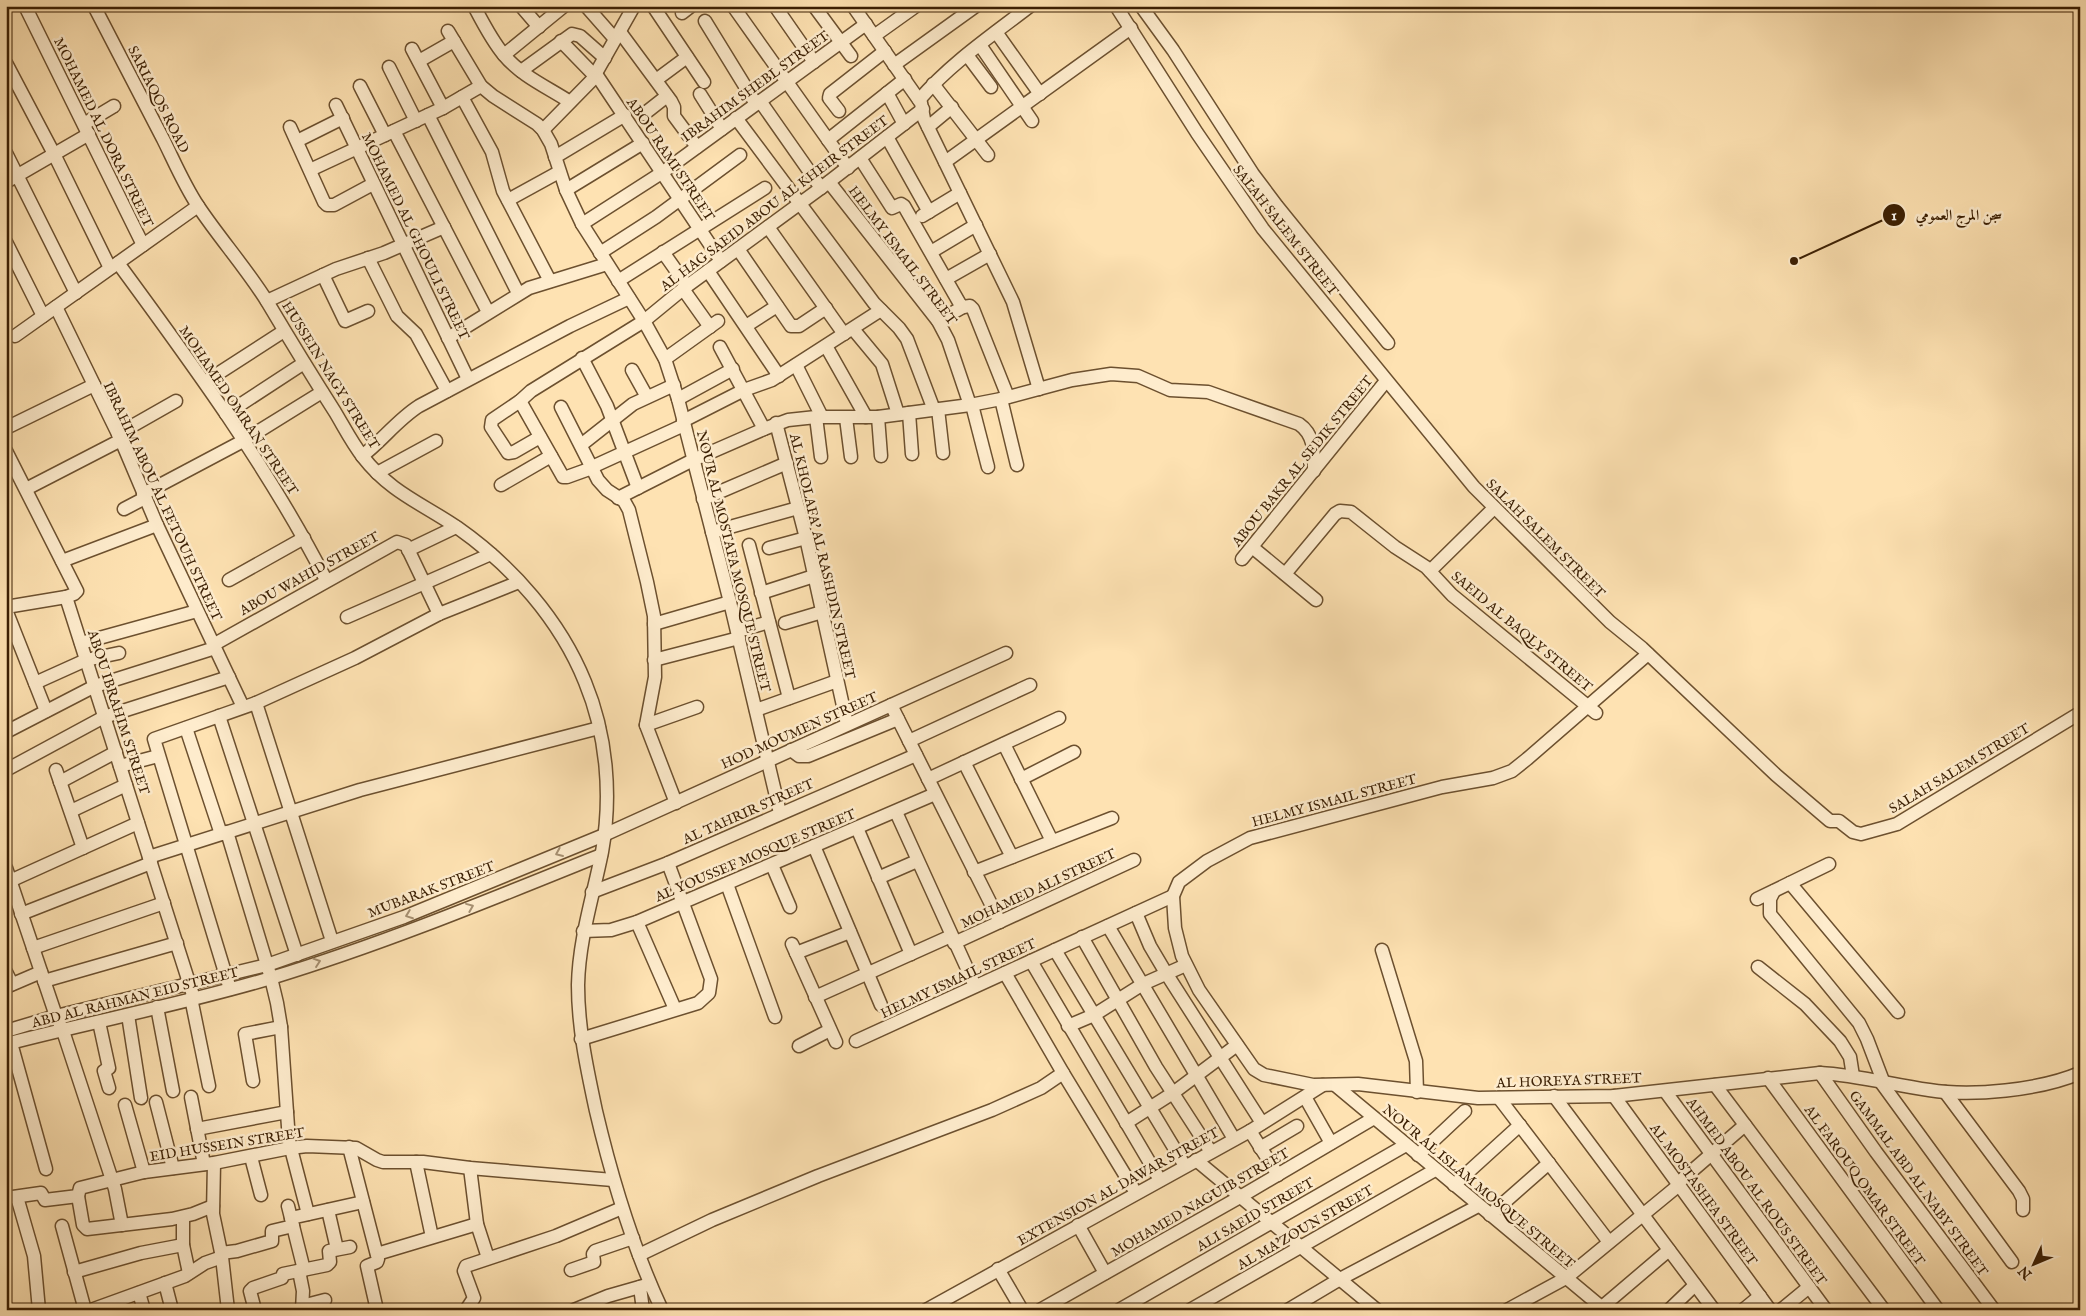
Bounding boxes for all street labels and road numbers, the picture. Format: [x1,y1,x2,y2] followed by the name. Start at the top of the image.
[678,27,834,146] street label: IBRAHIM SHEBL STREET
[49,35,157,231] street label: MOHAMED AL DORA STREET
[123,43,193,156] street label: SARIAQOS ROAD
[622,94,719,225] street label: ABOU RAMI STREET
[656,112,893,296] street label: AL HAG SAEID ABOU AL KHEIR STREET
[357,130,474,344] street label: MOHAMED AL GHOULI STREET
[1228,162,1342,300] street label: SALAH SALEM STREET
[844,182,961,329] street label: HELMY ISMAIL STREET
[277,298,384,454] street label: HUSSEIN NAGY STREET
[175,322,302,499] street label: MOHAMED OMRAN STREET
[1228,372,1378,552] street label: ABOU BAKR AL SEDIK STREET
[99,379,226,625] street label: IBRAHIM ABOU AL FETOUH STREET
[692,429,774,695] street label: NOUR AL MOSTAFA MOSQUE STREET
[785,431,859,682] street label: AL KHOLAFA' AL RASHDIN STREET
[1482,475,1609,603] street label: SALAH SALEM STREET
[236,528,383,620] street label: ABOU WAHID STREET
[1447,567,1596,697] street label: SAEID AL BAQLY STREET
[83,627,153,798] street label: ABOU IBRAHIM STREET
[718,688,881,774] street label: HOD MOUMEN STREET
[1886,719,2034,818] street label: SALAH SALEM STREET
[1250,770,1419,832] street label: HELMY ISMAIL STREET
[679,775,817,849] street label: AL TAHRIR STREET
[651,805,859,907] street label: AL YOUSSEF MOSQUE STREET
[958,845,1120,933] street label: MOHAMED ALI STREET
[365,857,498,922] street label: MUBARAK STREET
[878,935,1040,1023] street label: HELMY ISMAIL STREET
[29,963,241,1033] street label: ABD AL RAHMAN EID STREET
[1495,1069,1643,1093] street label: AL HOREYA STREET
[1845,1087,1992,1281] street label: GAMMAL ABD AL NABY STREET
[1681,1093,1831,1290] street label: AHMED ABOU AL ROUS STREET
[1379,1101,1579,1273] street label: NOUR AL ISLAM MOSQUE STREET
[1799,1101,1929,1270] street label: AL FAROUQ OMAR STREET
[1645,1119,1761,1270] street label: AL MOSTASHFA STREET
[1014,1123,1223,1250] street label: EXTENSION AL DAWAR STREET
[148,1124,307,1166] street label: EID HUSSEIN STREET
[1108,1144,1294,1261] street label: MOHAMED NAGUIB STREET
[1193,1173,1318,1256] street label: ALI SAEID STREET
[1233,1181,1378,1275] street label: AL MA'ZOUN STREET

